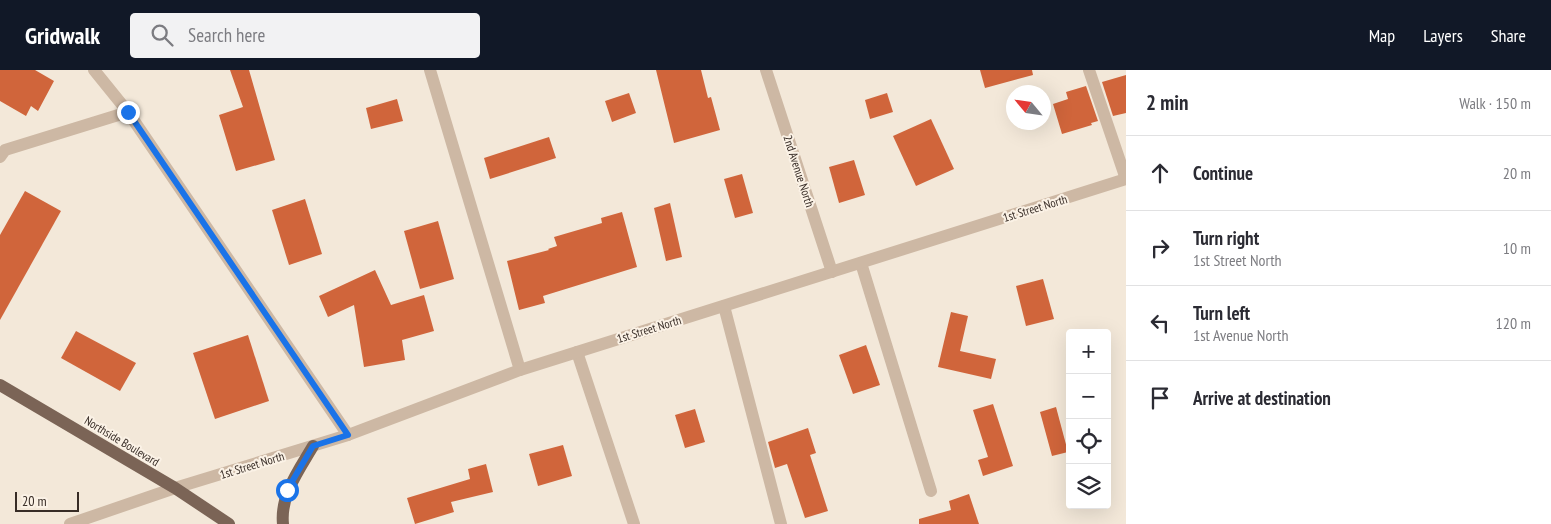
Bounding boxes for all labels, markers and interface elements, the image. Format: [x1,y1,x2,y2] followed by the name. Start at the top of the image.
[130,13,480,58] search box
[25,20,100,51] text: Gridwalk
[148,21,176,49] icon: search
[188,23,265,47] text: Search here
[1369,24,1395,47] text: Map
[1423,24,1463,47] text: Layers
[1491,24,1526,47] text: Share
[1006,85,1051,130] north arrow
[1146,89,1188,116] text: 2 min
[1459,93,1531,113] text: Walk · 150 m
[117,101,140,124] route end
[780,133,818,209] street label: 2nd Avenue North
[1146,159,1174,187] icon: ahead
[1193,161,1253,185] text: Continue
[1503,163,1531,183] text: 20 m
[1001,191,1069,225] street label: 1st Street North
[1193,226,1259,250] text: Turn right
[1146,234,1174,262] icon: right
[1503,238,1531,258] text: 10 m
[1193,250,1282,270] text: 1st Street North
[1193,301,1250,325] text: Turn left
[1146,309,1174,337] icon: left
[615,312,683,346] street label: 1st Street North
[1496,313,1531,333] text: 120 m
[1193,325,1289,345] text: 1st Avenue North
[1066,329,1111,509] map controls
[1066,329,1111,374] button: +
[1066,374,1111,419] button: −
[1146,384,1174,412] icon: arrive
[1193,386,1331,410] text: Arrive at destination
[82,413,162,469] street label: Northside Boulevard
[1066,419,1111,464] button: locate
[218,448,286,482] street label: 1st Street North
[1066,464,1111,509] button: layers
[276,479,299,502] route start
[15,489,79,512] scale bar
[22,492,47,510] text: 20 m

